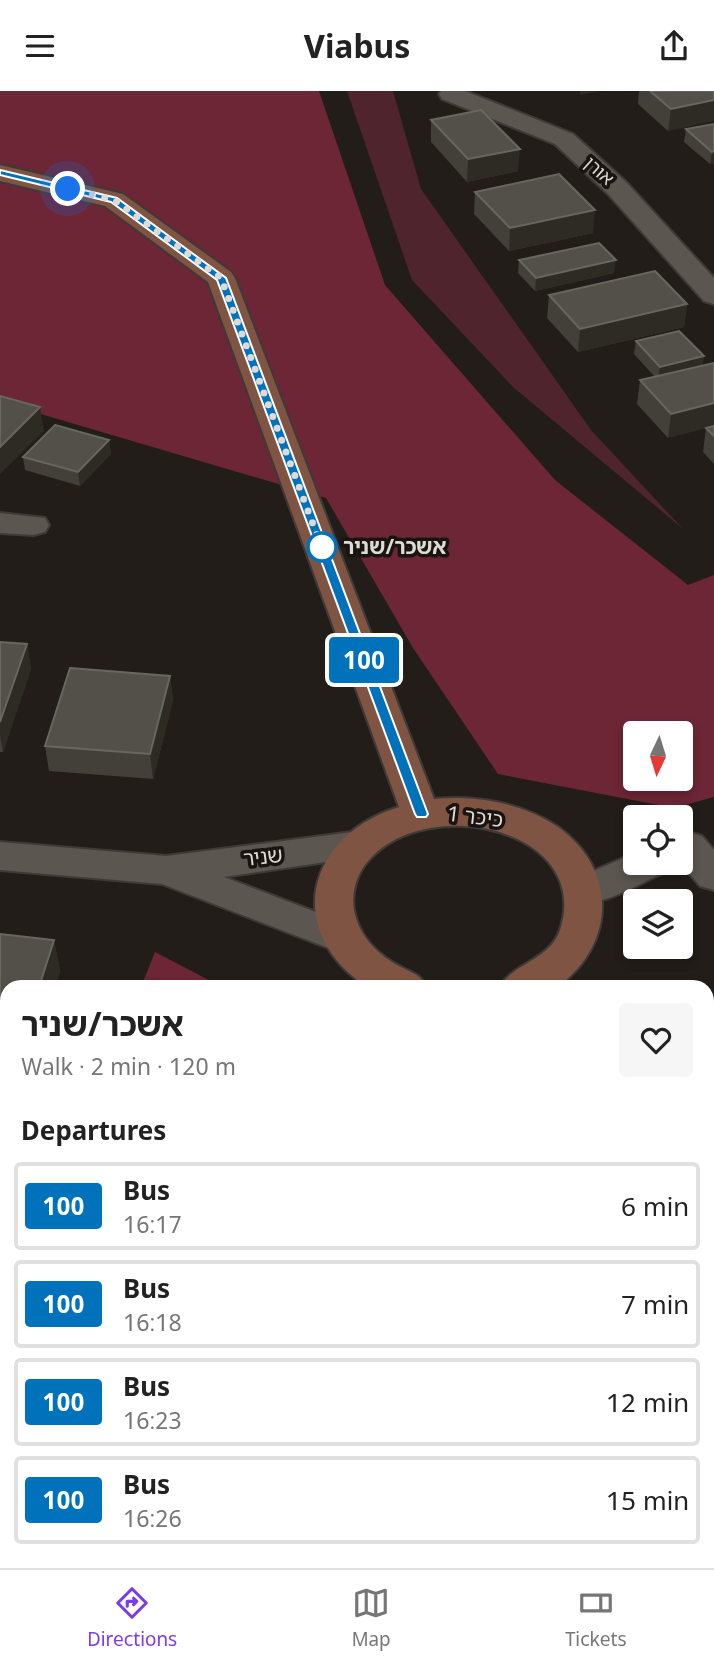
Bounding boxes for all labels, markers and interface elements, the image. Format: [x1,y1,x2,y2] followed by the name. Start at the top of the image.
[304,24,410,67] text: Viabus
[21,27,59,65] icon: menu
[655,27,693,65] icon: share
[580,151,620,190] street label: אורן
[50,171,85,206] your location
[307,532,337,562] marker: אשכר/שניר
[343,532,446,560] place label: אשכר/שניר
[324,637,404,683] line badge: 100
[343,643,385,676] text: 100
[623,721,693,791] north arrow
[623,721,693,959] map controls
[445,799,505,833] street label: כיכר 1
[623,805,693,875] button: locate
[241,840,284,872] street label: שניר
[623,889,693,959] button: layers
[21,1001,184,1046] text: אשכר/שניר
[619,1003,693,1077] button: heart
[21,1050,236,1082] text: Walk · 2 min · 120 m
[21,1112,166,1148] text: Departures
[123,1172,170,1208] text: Bus
[621,1188,689,1224] text: 6 min
[43,1189,84,1222] text: 100
[123,1208,182,1240] text: 16:17
[123,1270,170,1306] text: Bus
[621,1286,689,1322] text: 7 min
[43,1287,84,1320] text: 100
[123,1306,182,1338] text: 16:18
[123,1368,170,1404] text: Bus
[606,1384,689,1420] text: 12 min
[43,1385,84,1418] text: 100
[123,1404,182,1436] text: 16:23
[123,1466,170,1502] text: Bus
[606,1482,689,1518] text: 15 min
[43,1483,84,1516] text: 100
[123,1502,182,1534] text: 16:26
[87,1584,177,1652] tab: Directions
[352,1584,391,1652] tab: Map
[565,1584,627,1652] tab: Tickets

